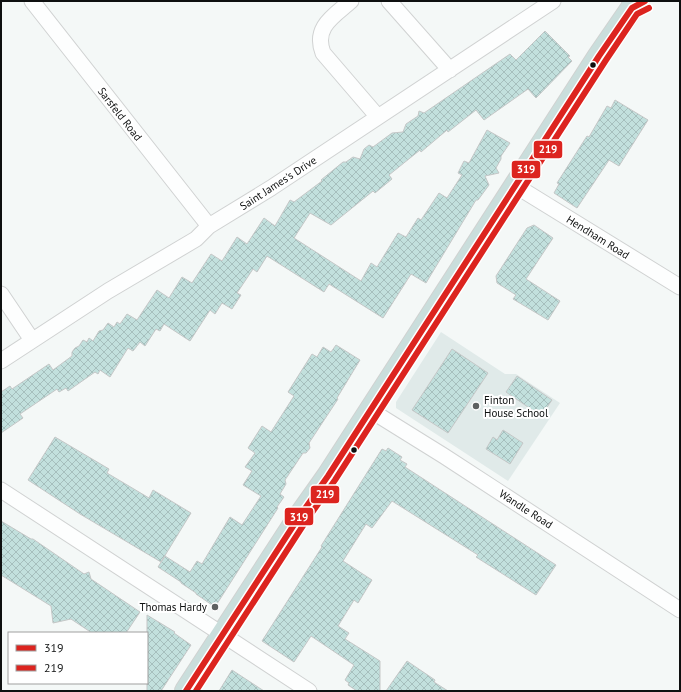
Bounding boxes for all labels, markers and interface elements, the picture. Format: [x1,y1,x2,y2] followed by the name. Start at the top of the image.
[588,60,598,70] unlabelled marker
[95,84,145,144] street label: Sarsfeld Road
[533,140,563,159] line badge: 219
[539,142,557,156] text: 219
[237,153,319,213] street label: Saint James's Drive
[511,160,541,179] line badge: 319
[517,162,535,176] text: 319
[564,212,632,262] street label: Hendham Road
[484,393,549,420] place label: Finton House School
[471,401,481,411] marker: Finton House School
[349,445,359,455] unlabelled marker
[310,485,340,504] line badge: 219
[497,486,555,532] street label: Wandle Road
[316,487,334,501] text: 219
[284,507,314,526] line badge: 319
[290,510,308,524] text: 319
[139,600,208,614] place label: Thomas Hardy
[210,602,220,612] marker: Thomas Hardy
[8,632,148,684] legend
[44,640,64,655] text: 319
[44,660,64,675] text: 219

